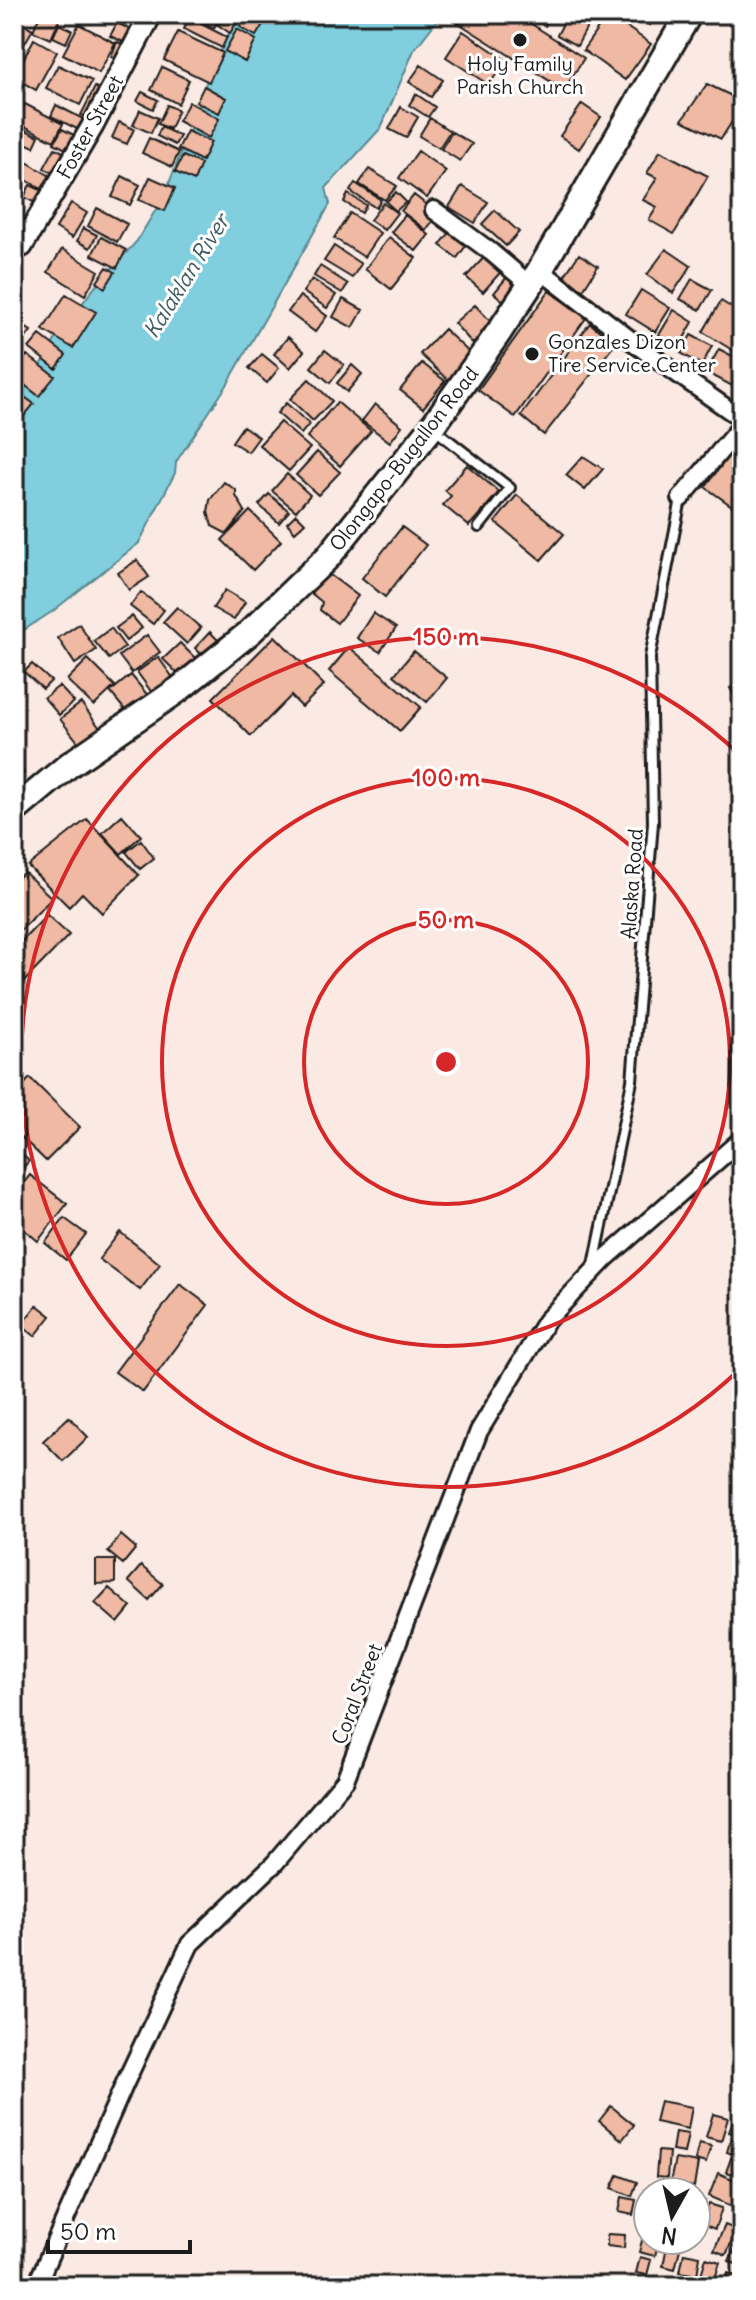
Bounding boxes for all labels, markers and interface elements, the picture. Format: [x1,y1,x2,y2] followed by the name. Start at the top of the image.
[511,31,529,49] marker: Holy Family Parish Church
[457,51,583,99] place label: Holy Family Parish Church
[51,70,128,183] street label: Foster Street
[137,206,237,343] water label: Kalaklan River
[548,329,716,377] place label: Gonzales Dizon Tire Service Center
[523,345,541,363] marker: Gonzales Dizon Tire Service Center
[324,361,484,556] street label: Olongapo-Bugallon Road
[413,621,479,651] text: 150 m
[412,762,480,792] text: 100 m
[615,828,648,940] street label: Alaska Road
[418,904,474,934] text: 50 m
[432,1048,460,1076] centre of rings
[326,1640,387,1748] street label: Coral Street
[632,2176,712,2256] north arrow
[48,2204,190,2254] scale bar
[60,2216,116,2246] text: 50 m
[660,2221,679,2251] text: N

